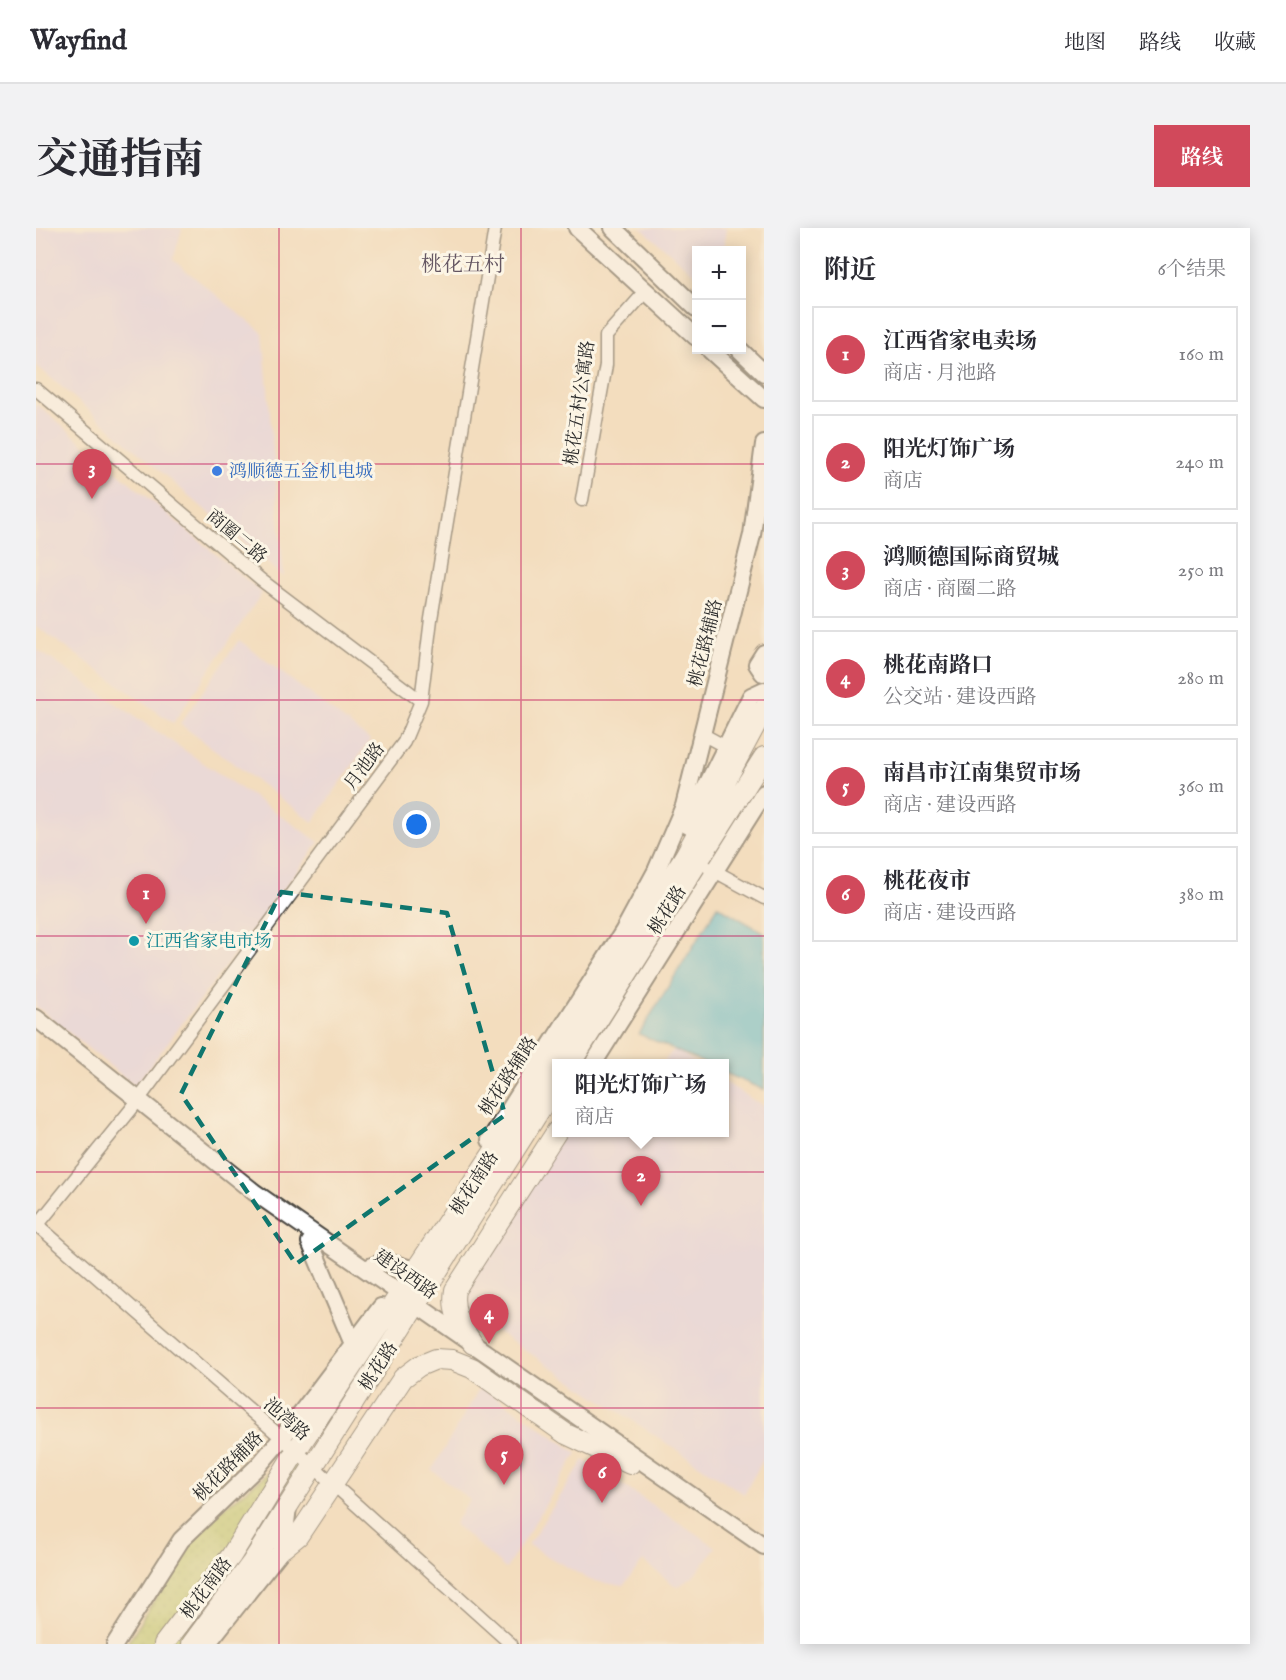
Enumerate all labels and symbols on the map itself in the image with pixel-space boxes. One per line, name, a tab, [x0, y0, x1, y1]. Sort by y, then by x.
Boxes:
district label: 桃花五村	[421, 252, 505, 279]
street label: 桃花五村公寓路	[560, 339, 601, 467]
pin: 3	[72, 450, 112, 499]
place label: 鸿顺德五金机电城	[229, 461, 373, 484]
marker: 鸿顺德五金机电城	[210, 464, 224, 478]
street label: 商圈二路	[201, 505, 271, 569]
street label: 桃花路辅路	[684, 597, 729, 690]
street label: 月池路	[340, 738, 391, 795]
your location	[402, 810, 431, 839]
pin: 1	[126, 874, 166, 924]
street label: 桃花路	[644, 882, 692, 940]
place label: 江西省家电市场	[146, 931, 272, 954]
marker: 江西省家电市场	[127, 934, 141, 948]
street label: 桃花路辅路	[475, 1033, 543, 1121]
street label: 桃花南路	[446, 1147, 505, 1220]
pin: 2	[622, 1156, 660, 1206]
street label: 建设西路	[369, 1245, 441, 1305]
pin: 4	[470, 1294, 508, 1344]
street label: 桃花路	[355, 1338, 404, 1396]
street label: 池湾路	[258, 1394, 314, 1447]
street label: 桃花路辅路	[189, 1427, 269, 1507]
pin: 5	[484, 1436, 524, 1485]
pin: 6	[582, 1454, 622, 1503]
street label: 桃花南路	[176, 1553, 238, 1625]

